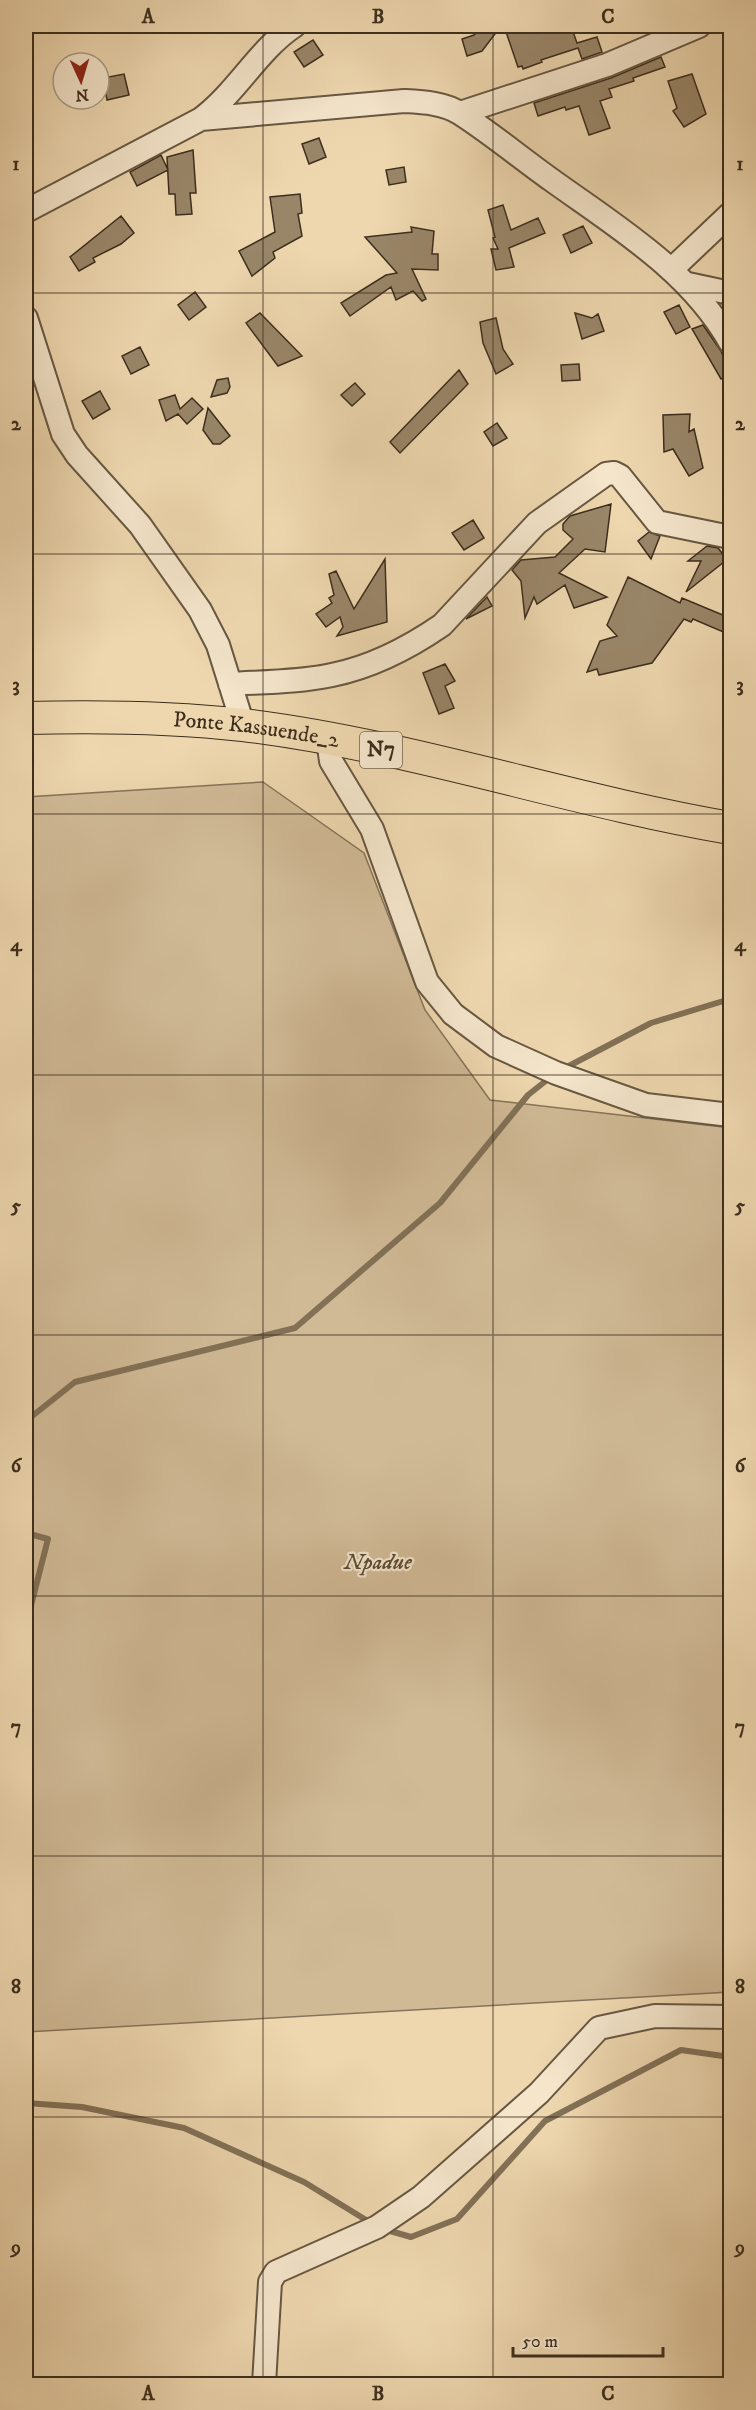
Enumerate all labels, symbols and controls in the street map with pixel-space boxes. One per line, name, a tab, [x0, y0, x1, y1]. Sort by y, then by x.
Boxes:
text: A	[141, 5, 156, 30]
text: B	[372, 5, 384, 30]
text: C	[601, 5, 615, 30]
north arrow	[51, 51, 111, 111]
text: N	[75, 85, 89, 105]
text: 1	[12, 152, 20, 177]
text: 1	[736, 152, 744, 177]
text: 2	[11, 412, 22, 437]
text: 2	[735, 412, 746, 437]
text: 3	[12, 673, 20, 698]
text: 3	[736, 673, 744, 698]
street label: Ponte Kassuende_2	[172, 706, 342, 754]
road number: N7	[360, 732, 402, 768]
text: 4	[10, 933, 23, 958]
text: 4	[734, 933, 747, 958]
text: 5	[10, 1194, 21, 1219]
text: 5	[734, 1194, 745, 1219]
text: 6	[11, 1454, 23, 1479]
text: 6	[735, 1454, 747, 1479]
park label: Npadue	[342, 1549, 412, 1576]
text: 7	[11, 1715, 21, 1740]
text: 7	[735, 1715, 745, 1740]
text: 8	[11, 1975, 21, 2000]
text: 8	[735, 1975, 745, 2000]
text: 9	[9, 2236, 21, 2261]
text: 9	[733, 2236, 745, 2261]
scale bar	[513, 2320, 663, 2358]
text: 50 m	[522, 2331, 558, 2353]
text: A	[141, 2382, 156, 2407]
text: B	[372, 2382, 384, 2407]
text: C	[601, 2382, 615, 2407]

